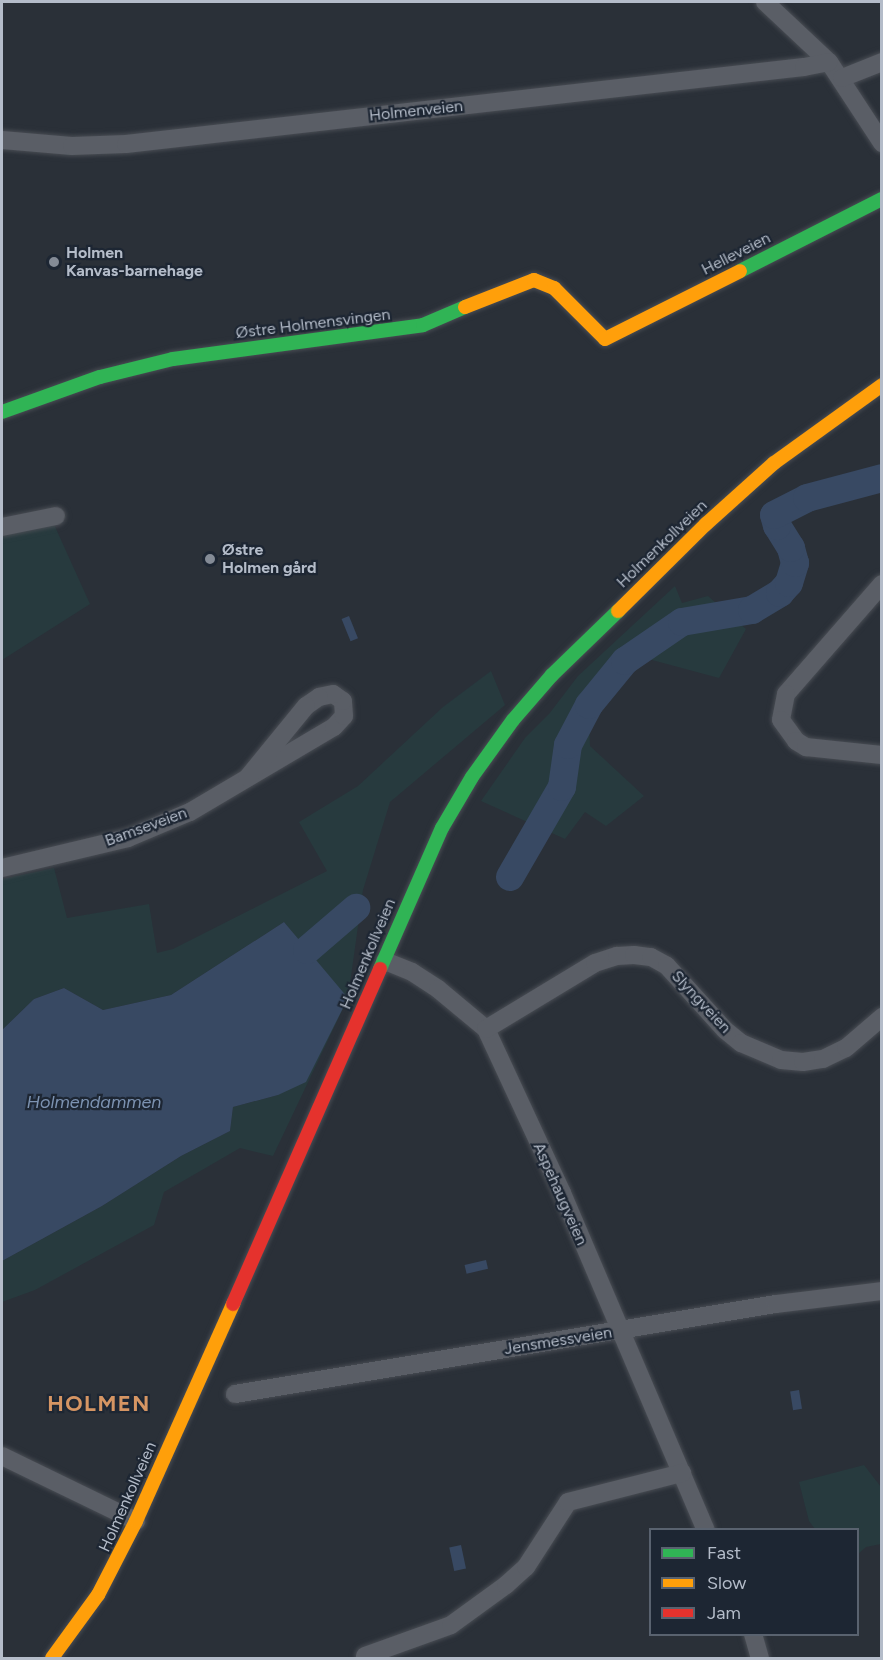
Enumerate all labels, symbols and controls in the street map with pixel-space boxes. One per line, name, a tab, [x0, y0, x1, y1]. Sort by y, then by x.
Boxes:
street label: Holmenveien	[368, 97, 464, 125]
street label: Helleveien	[698, 229, 774, 279]
place label: Holmen Kanvas-barnehage	[66, 243, 203, 281]
marker: Holmen Kanvas-barnehage	[47, 255, 61, 269]
street label: Østre Holmensvingen	[235, 305, 391, 343]
street label: Holmenkollveien	[613, 496, 711, 592]
place label: Østre Holmen gård	[222, 540, 317, 578]
marker: Østre Holmen gård	[203, 552, 217, 566]
street label: Bamseveien	[102, 803, 190, 851]
street label: Holmenkollveien	[336, 896, 400, 1012]
street label: Slyngveien	[667, 967, 735, 1037]
water label: Holmendammen	[27, 1091, 161, 1113]
street label: Aspehaugveien	[529, 1140, 591, 1248]
street label: Jensmessveien	[503, 1323, 613, 1359]
district label: HOLMEN	[47, 1391, 151, 1417]
street label: Holmenkollveien	[95, 1439, 161, 1555]
legend	[649, 1528, 859, 1636]
text: Fast	[707, 1542, 741, 1564]
text: Slow	[707, 1572, 746, 1594]
text: Jam	[707, 1602, 741, 1624]

